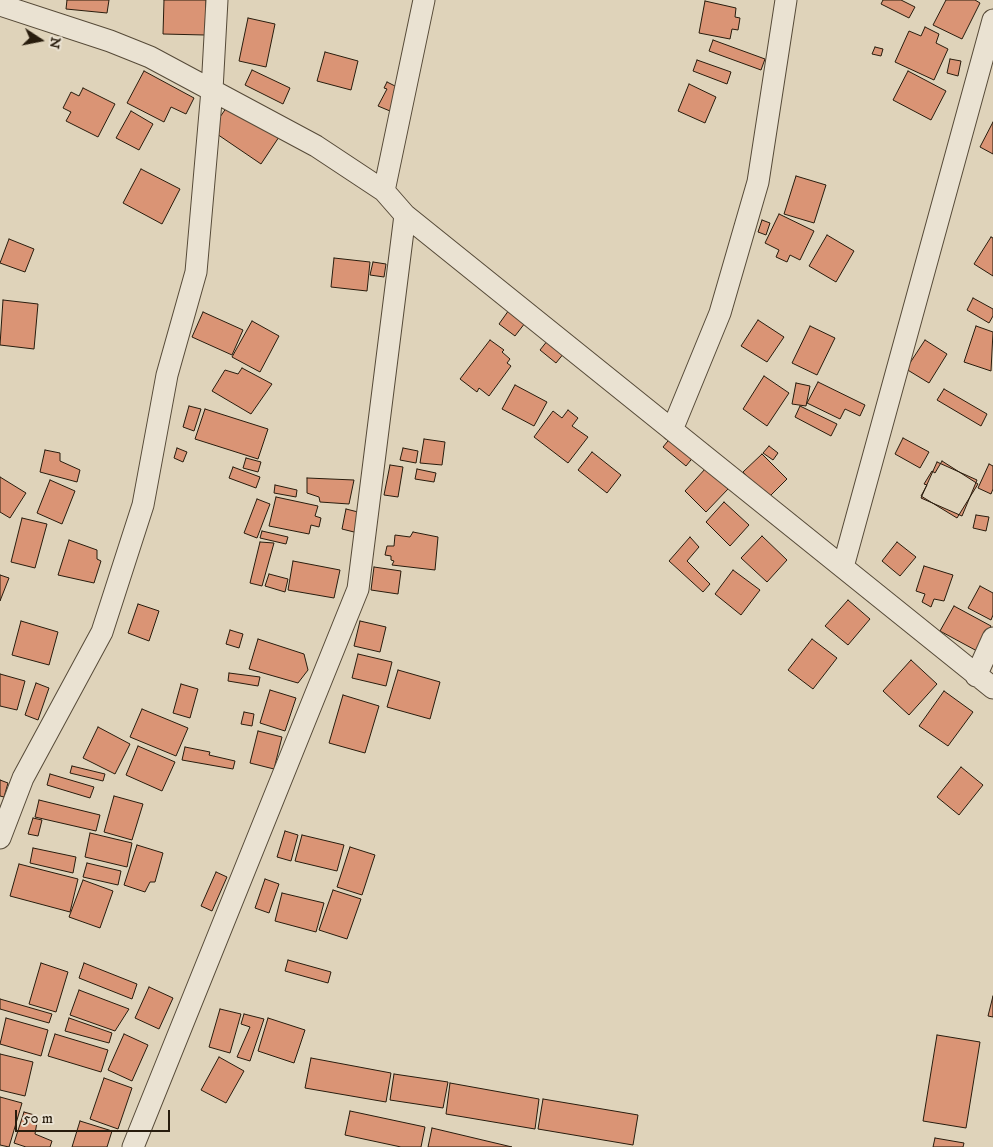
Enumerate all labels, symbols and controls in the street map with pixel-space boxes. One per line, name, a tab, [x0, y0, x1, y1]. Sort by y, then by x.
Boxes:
north arrow	[15, 15, 65, 65]
text: N	[45, 36, 65, 50]
scale bar	[18, 1100, 172, 1132]
text: 50 m	[23, 1109, 53, 1128]

